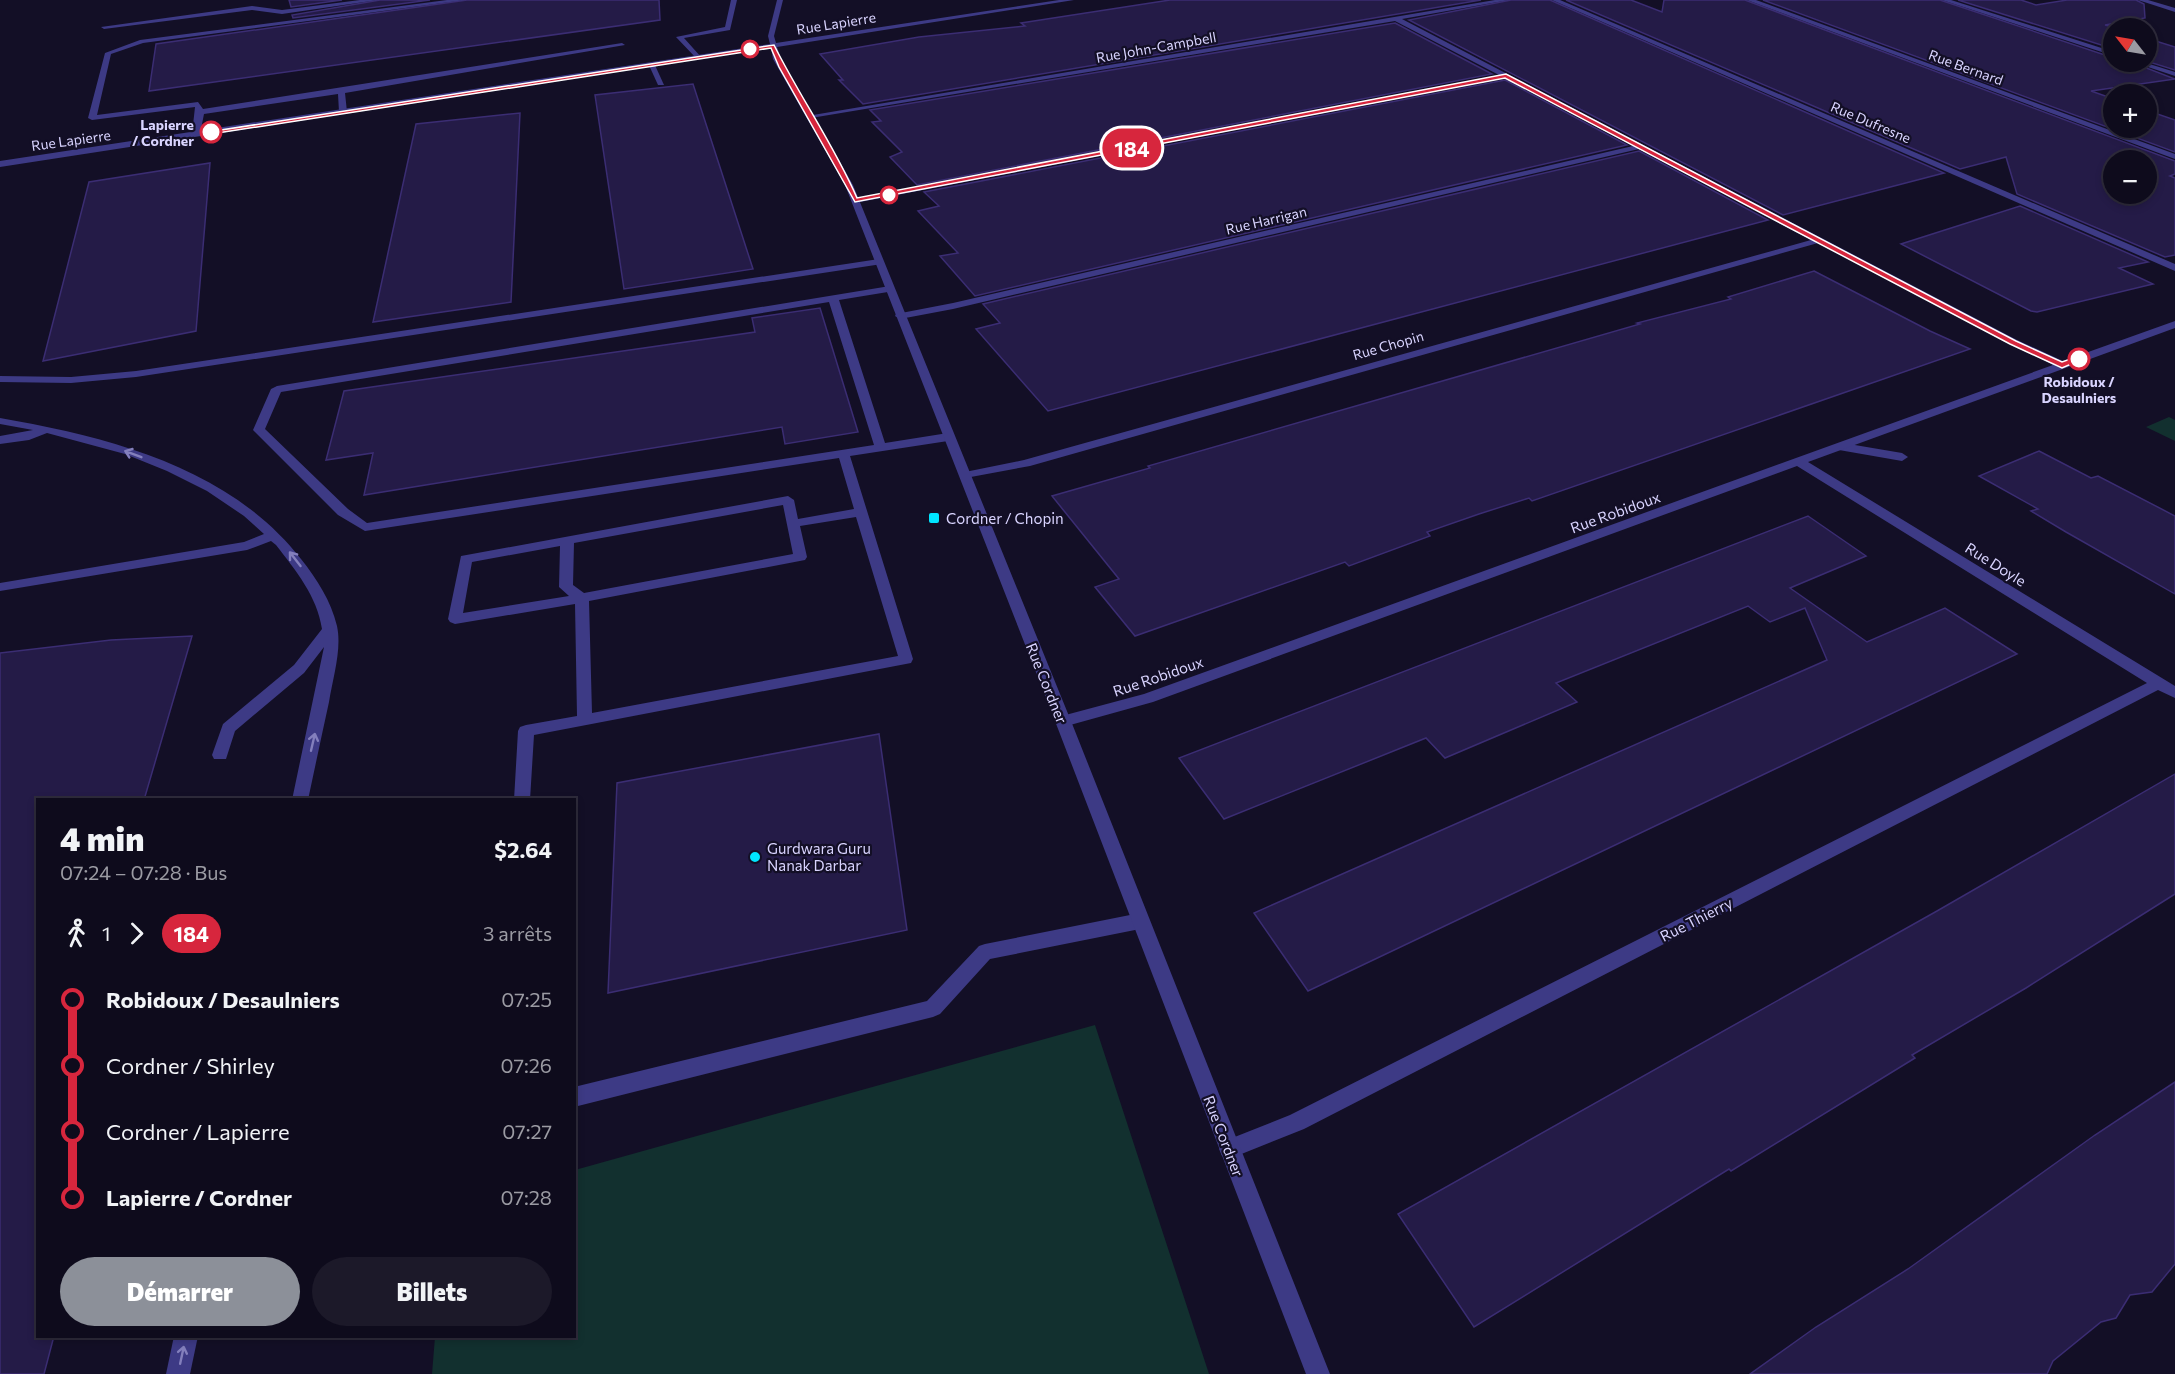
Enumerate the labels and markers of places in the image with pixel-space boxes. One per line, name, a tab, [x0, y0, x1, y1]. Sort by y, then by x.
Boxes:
unlabelled marker	[741, 40, 759, 58]
place label: Lapierre / Cordner	[132, 116, 194, 149]
marker: Lapierre / Cordner	[200, 121, 222, 143]
unlabelled marker	[880, 186, 898, 204]
marker: Robidoux / Desaulniers	[2068, 348, 2090, 370]
place label: Robidoux / Desaulniers	[2042, 373, 2117, 406]
place label: Cordner / Chopin	[946, 509, 1064, 527]
marker: Cordner / Chopin	[927, 511, 941, 525]
place label: Gurdwara Guru Nanak Darbar	[767, 839, 871, 874]
marker: Gurdwara Guru Nanak Darbar	[748, 850, 762, 864]

